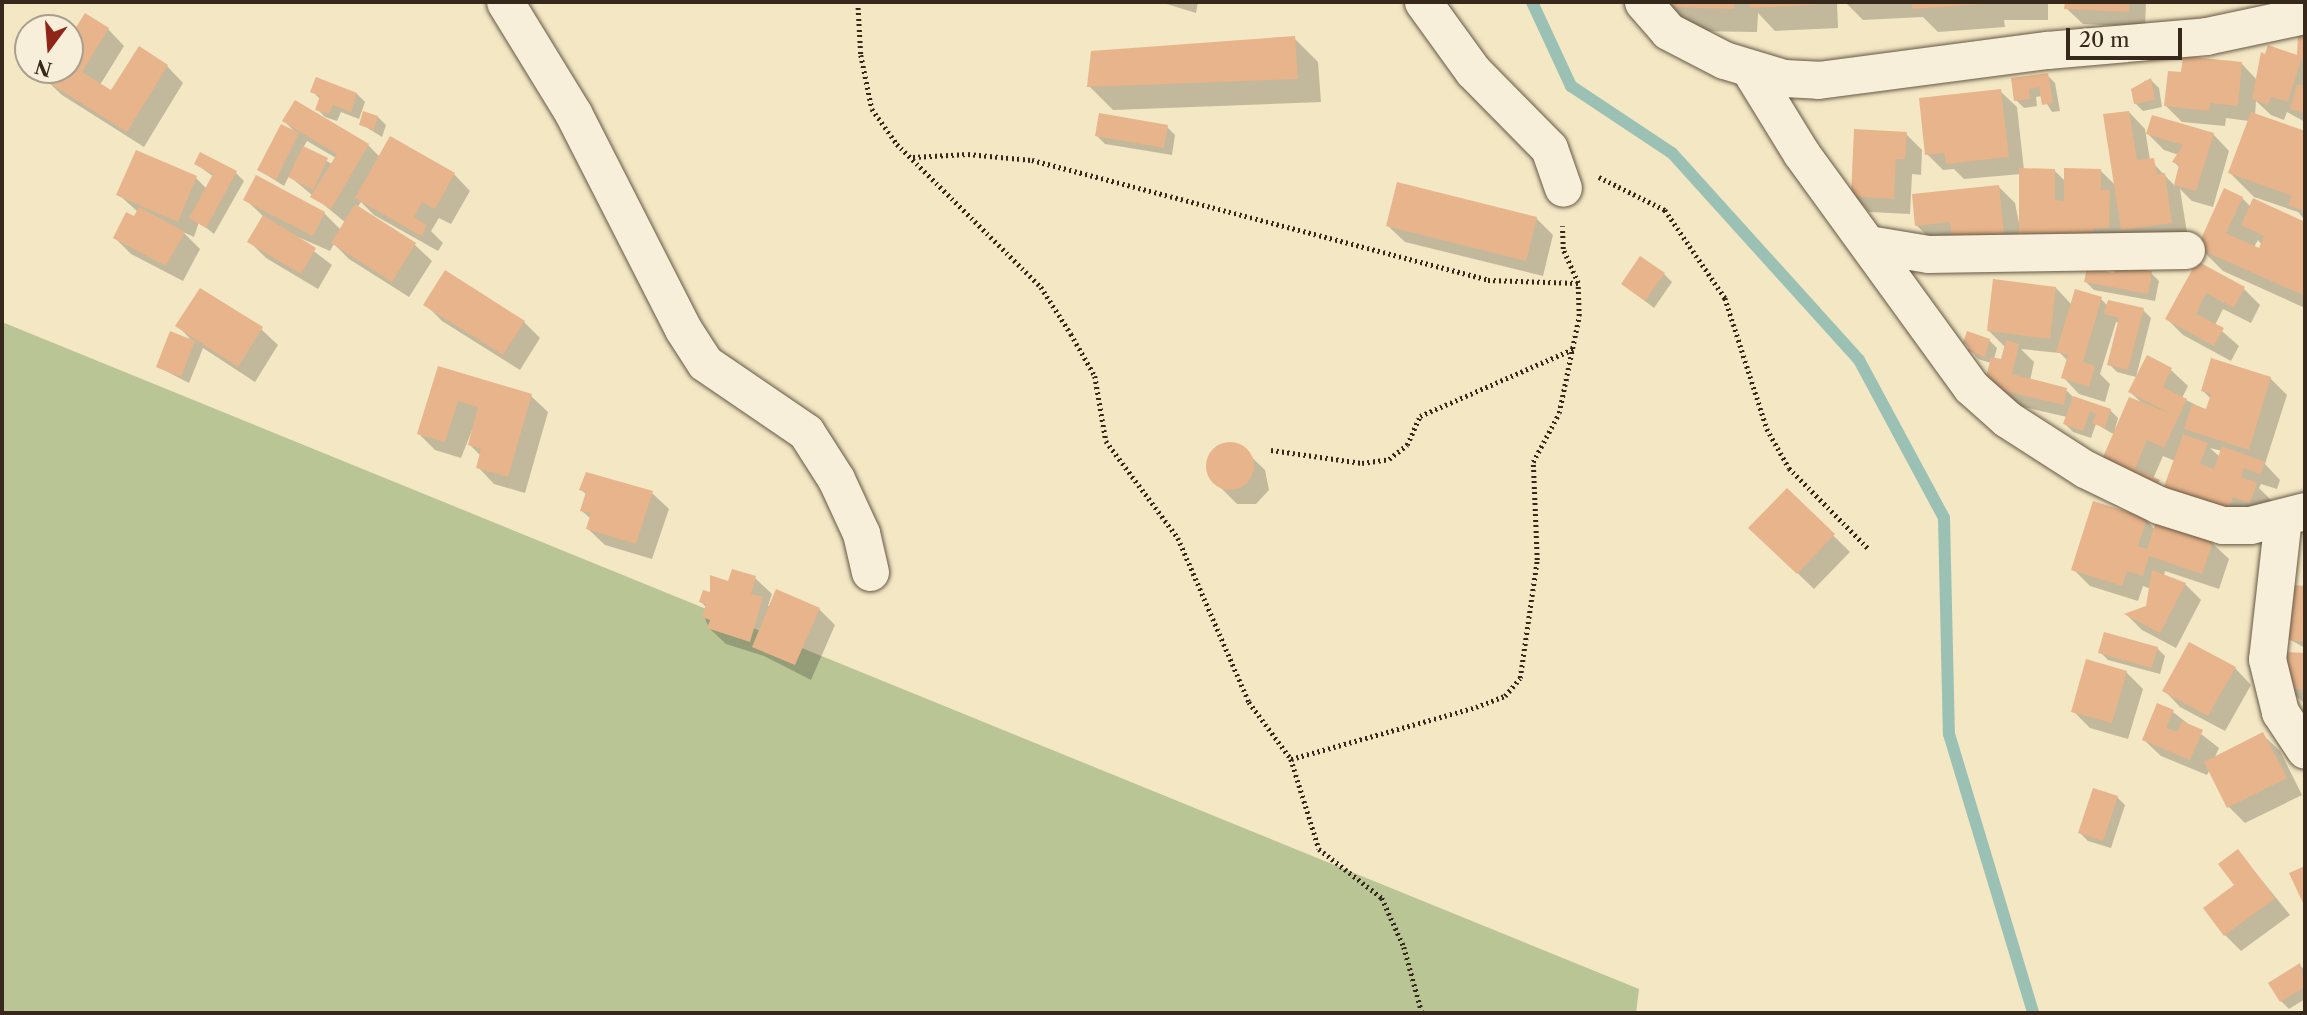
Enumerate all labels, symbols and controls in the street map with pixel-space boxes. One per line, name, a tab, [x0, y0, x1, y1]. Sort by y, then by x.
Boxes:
north arrow	[14, 14, 84, 84]
scale bar	[2069, 14, 2184, 58]
text: 20 m	[2079, 27, 2130, 52]
text: N	[33, 54, 55, 81]

